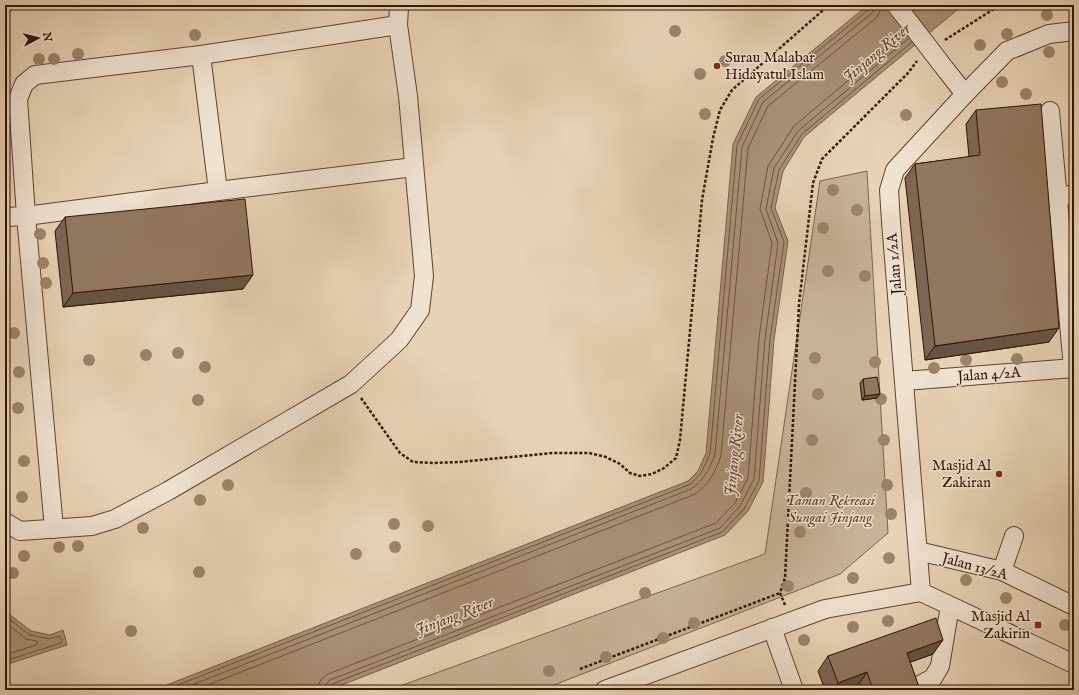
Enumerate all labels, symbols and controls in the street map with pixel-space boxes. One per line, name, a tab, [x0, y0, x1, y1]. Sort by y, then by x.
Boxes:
north arrow	[18, 18, 58, 58]
water label: Jinjang River	[839, 18, 916, 88]
text: N	[39, 30, 55, 43]
place label: Surau Malabar Hidayatul Islam	[725, 48, 825, 84]
marker: Surau Malabar Hidayatul Islam	[712, 61, 722, 71]
street label: Jalan 1/2A	[882, 231, 907, 298]
street label: Jalan 4/2A	[955, 363, 1022, 386]
water label: Jinjang River	[721, 412, 749, 497]
place label: Masjid Al Zakiran	[932, 456, 992, 492]
marker: Masjid Al Zakiran	[994, 469, 1004, 479]
park label: Taman Rekreasi Sungai Jinjang	[785, 491, 877, 528]
street label: Jalan 13/2A	[938, 548, 1011, 585]
water label: Jinjang River	[413, 592, 498, 641]
place label: Masjid Al Zakirin	[971, 607, 1031, 643]
marker: Masjid Al Zakirin	[1033, 620, 1043, 630]

